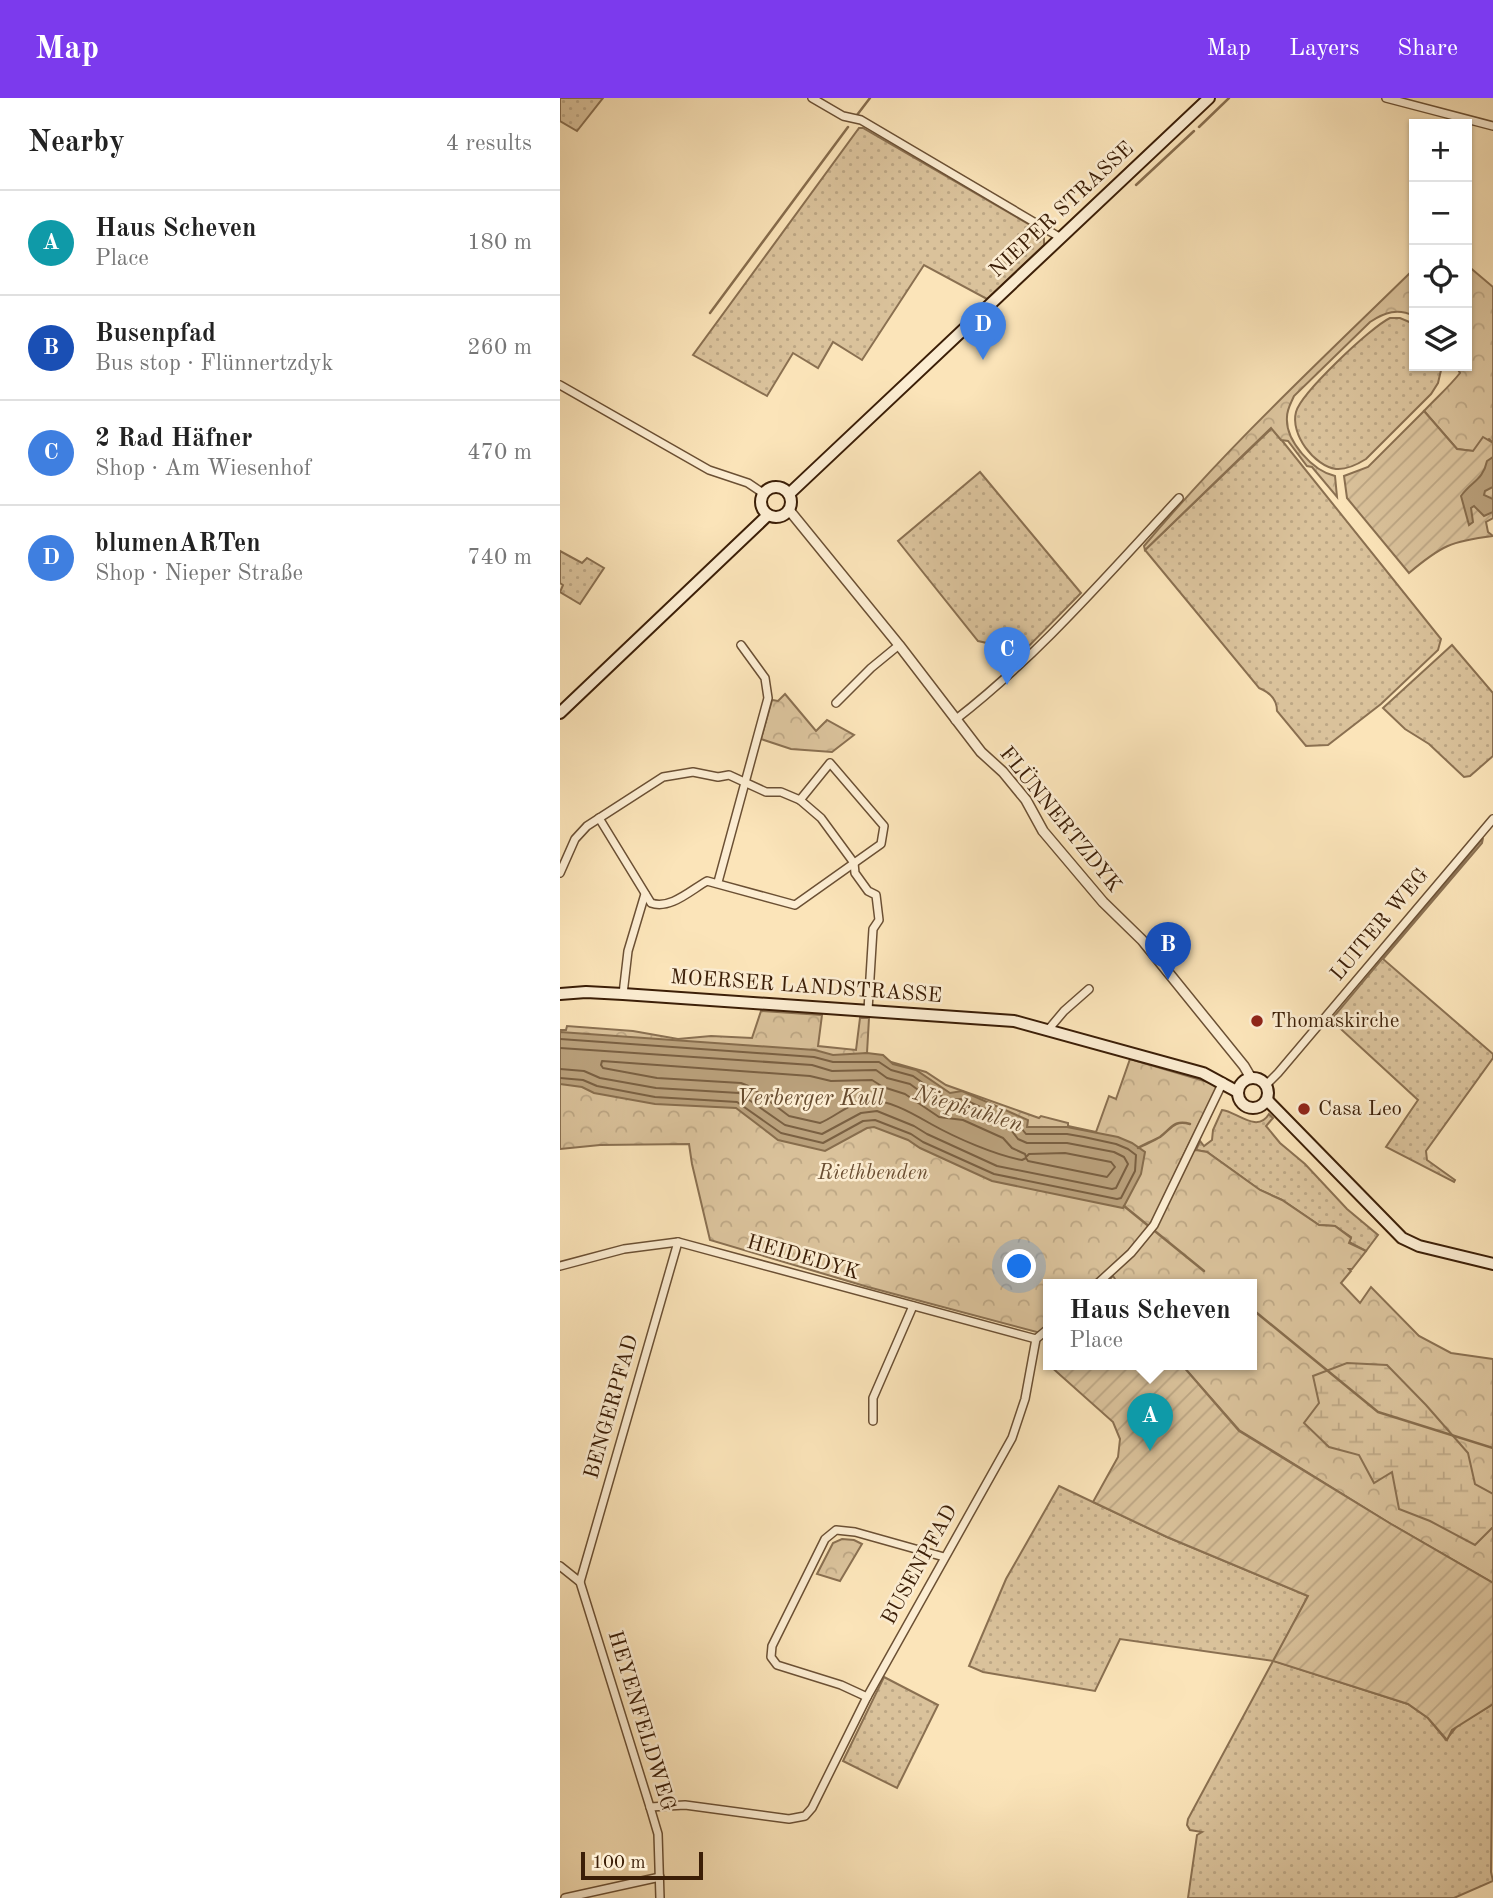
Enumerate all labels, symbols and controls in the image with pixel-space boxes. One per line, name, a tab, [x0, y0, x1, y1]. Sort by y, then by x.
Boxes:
text: Map	[35, 33, 99, 66]
text: Map	[1207, 37, 1251, 61]
text: Layers	[1289, 37, 1359, 61]
text: Share	[1397, 37, 1458, 61]
map controls	[1409, 119, 1472, 371]
button: +	[1409, 119, 1472, 182]
text: Nearby	[28, 128, 125, 158]
text: 4 results	[446, 132, 532, 155]
street label: NIEPER STRASSE	[986, 138, 1138, 282]
button: −	[1409, 182, 1472, 245]
text: Haus Scheven	[95, 216, 257, 242]
text: A	[42, 231, 60, 254]
text: 180 m	[467, 231, 532, 254]
button: locate	[1409, 245, 1472, 308]
text: Place	[95, 247, 149, 270]
pin: D	[960, 302, 1006, 360]
button: layers	[1409, 308, 1472, 371]
text: Busenpfad	[95, 321, 216, 347]
text: B	[43, 336, 59, 359]
text: 260 m	[467, 336, 532, 359]
text: Bus stop · Flünnertzdyk	[95, 352, 333, 375]
text: 2 Rad Häfner	[95, 426, 253, 452]
text: C	[43, 441, 59, 464]
text: 470 m	[467, 441, 532, 464]
text: Shop · Am Wiesenhof	[95, 457, 312, 480]
text: blumenARTen	[95, 531, 261, 557]
text: D	[42, 546, 60, 569]
text: 740 m	[467, 546, 532, 569]
text: Shop · Nieper Straße	[95, 562, 303, 585]
pin: C	[984, 627, 1030, 685]
street label: FLÜNNERTZDYK	[995, 741, 1128, 897]
street label: LUITER WEG	[1327, 865, 1433, 985]
pin: B	[1145, 922, 1191, 980]
street label: MOERSER LANDSTRASSE	[669, 967, 943, 1007]
place label: Thomaskirche	[1271, 1011, 1399, 1032]
marker: Thomaskirche	[1249, 1013, 1265, 1029]
water label: Niepkuhlen	[909, 1081, 1025, 1137]
water label: Verberger Kull	[736, 1087, 884, 1111]
place label: Casa Leo	[1318, 1099, 1402, 1120]
marker: Casa Leo	[1296, 1101, 1312, 1117]
park label: Riethbenden	[817, 1163, 928, 1184]
street label: HEIDEDYK	[744, 1232, 862, 1284]
your location	[1002, 1249, 1036, 1283]
popup	[1043, 1279, 1257, 1370]
text: Haus Scheven	[1069, 1298, 1231, 1324]
text: Place	[1069, 1329, 1123, 1352]
street label: BENGERPFAD	[581, 1333, 643, 1481]
pin: A	[1127, 1393, 1173, 1451]
street label: BUSENPFAD	[879, 1502, 961, 1628]
street label: HEYENFELDWEG	[604, 1628, 678, 1814]
scale bar	[581, 1849, 704, 1881]
text: 100 m	[592, 1854, 645, 1873]

